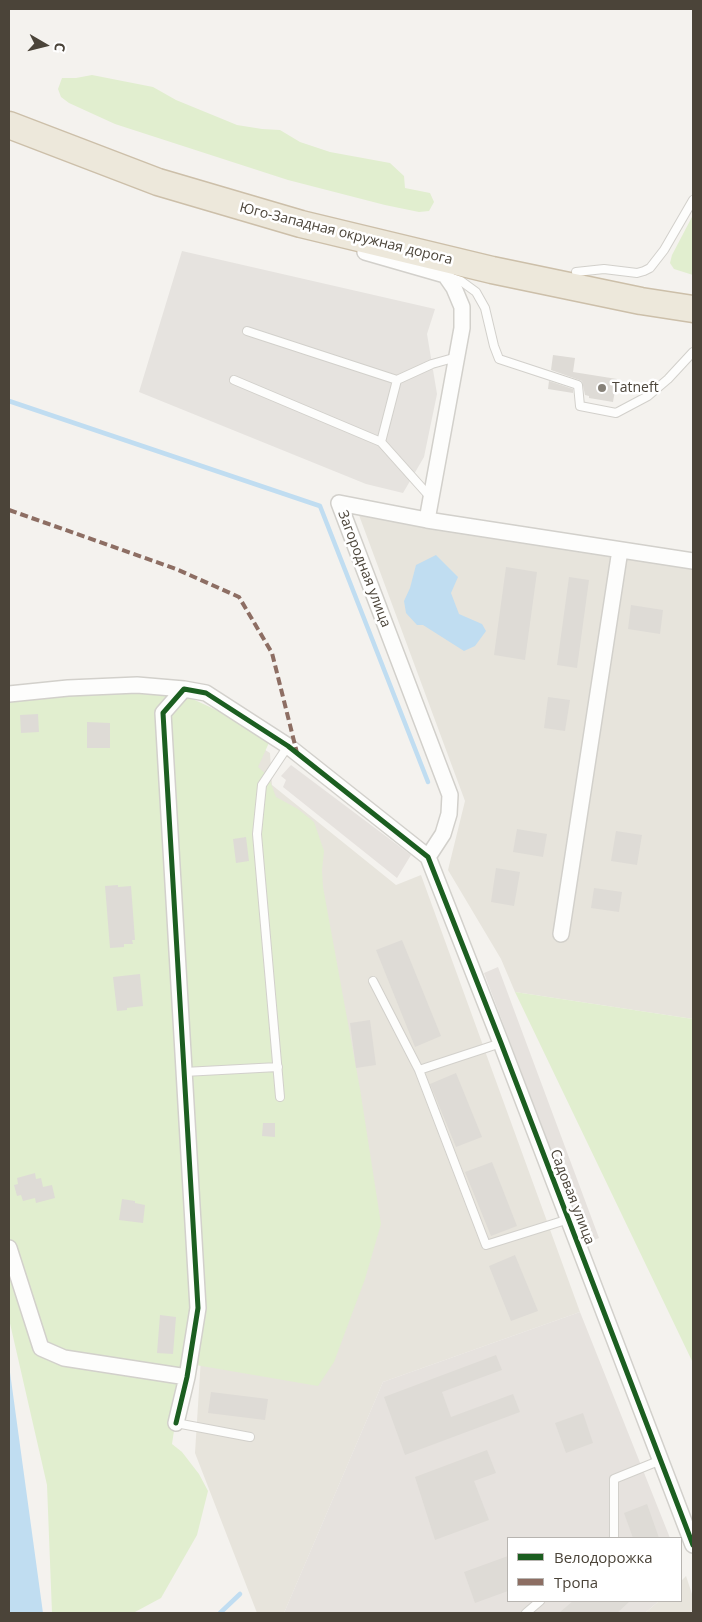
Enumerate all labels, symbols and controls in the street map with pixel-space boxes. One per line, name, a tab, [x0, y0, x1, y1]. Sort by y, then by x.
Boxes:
north arrow	[20, 20, 70, 70]
text: С	[50, 41, 70, 53]
street label: Юго-Западная окружная дорога	[238, 199, 454, 269]
place label: Tatneft	[612, 380, 659, 396]
marker: Tatneft	[596, 382, 608, 394]
street label: Загородная улица	[334, 508, 394, 630]
street label: Садовая улица	[546, 1147, 598, 1247]
legend	[507, 1537, 682, 1602]
text: Велодорожка	[554, 1547, 653, 1567]
text: Тропа	[554, 1572, 598, 1592]

